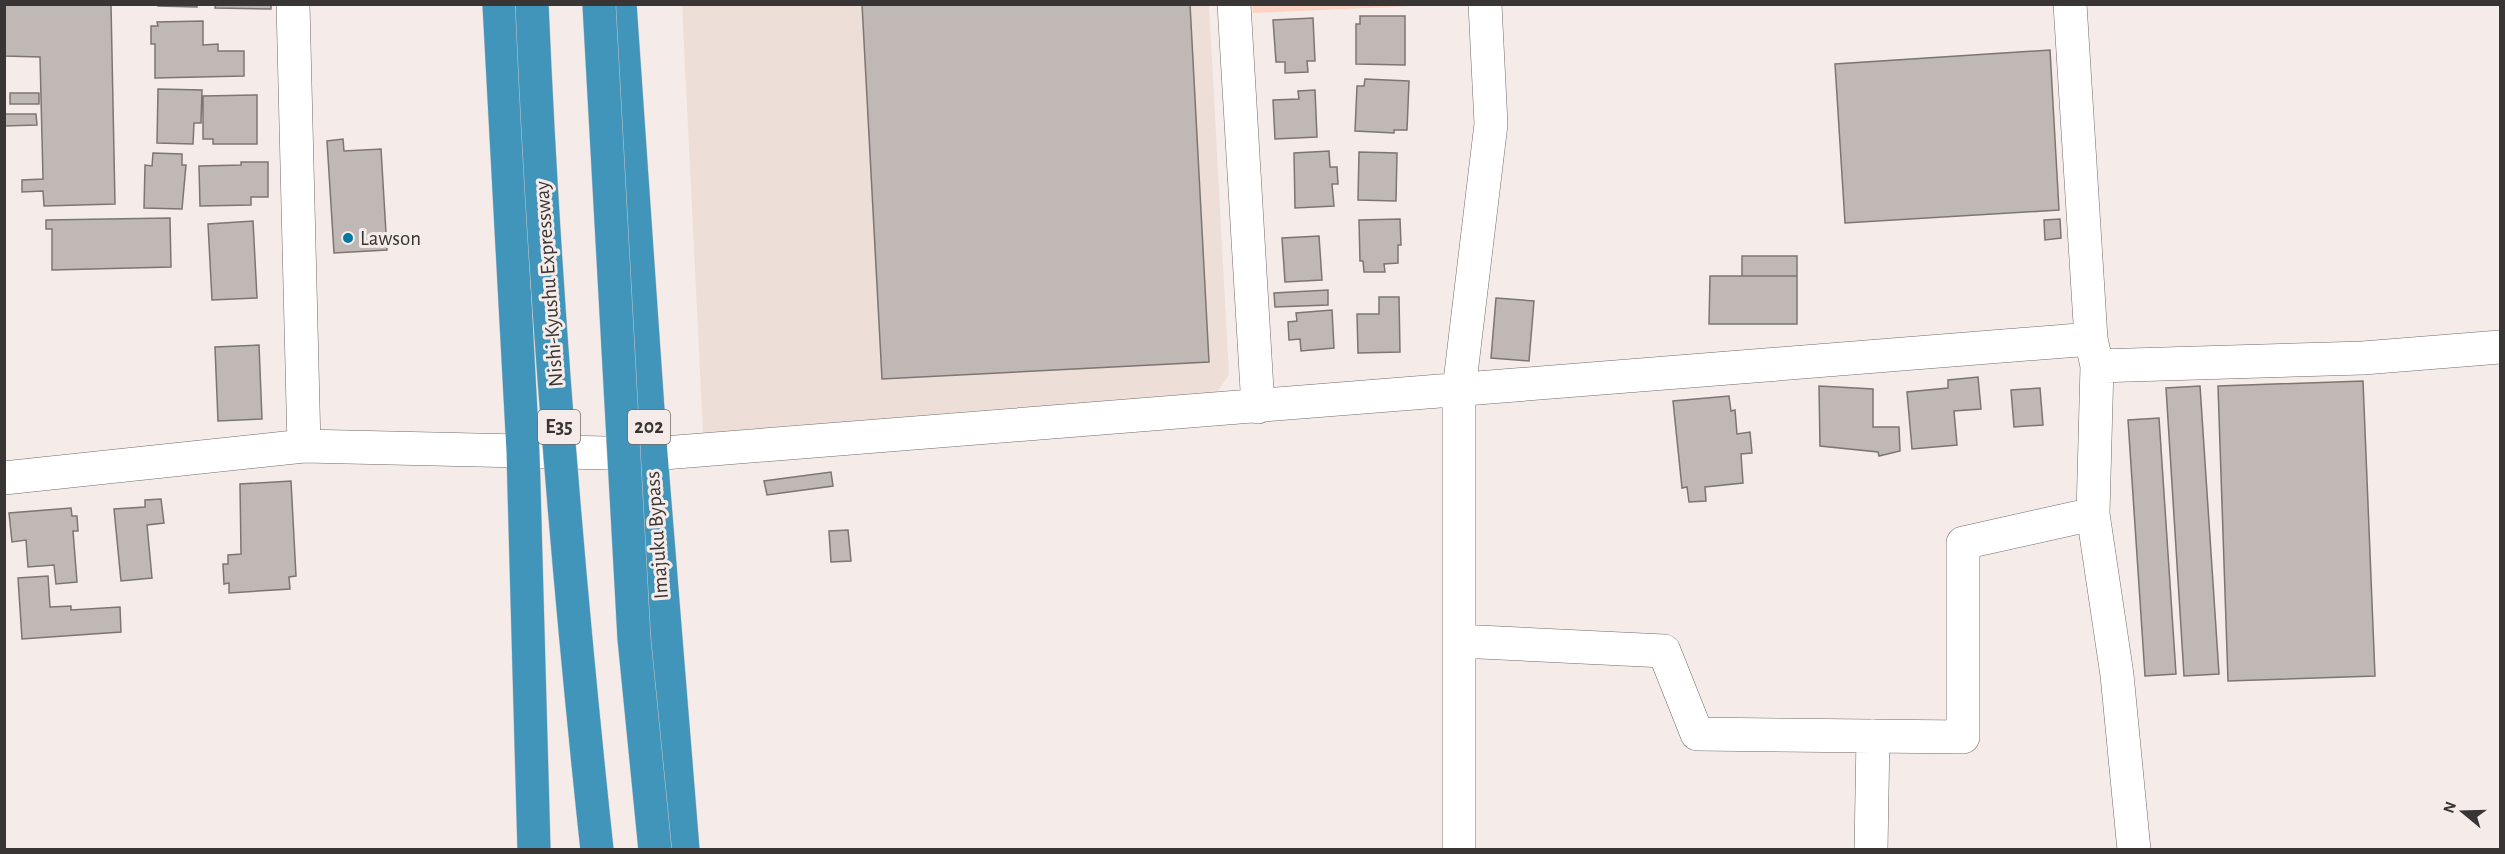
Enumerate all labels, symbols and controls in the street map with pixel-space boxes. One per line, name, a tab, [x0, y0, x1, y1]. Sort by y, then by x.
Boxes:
street label: Nishi-Kyushu Expressway	[531, 180, 567, 388]
place label: Lawson	[360, 228, 421, 249]
marker: Lawson	[341, 231, 355, 245]
road number: E35	[538, 410, 580, 444]
road number: 202	[628, 410, 670, 444]
street label: Imajuku Bypass	[642, 470, 672, 600]
north arrow	[2433, 782, 2493, 842]
text: N	[2440, 800, 2459, 815]

